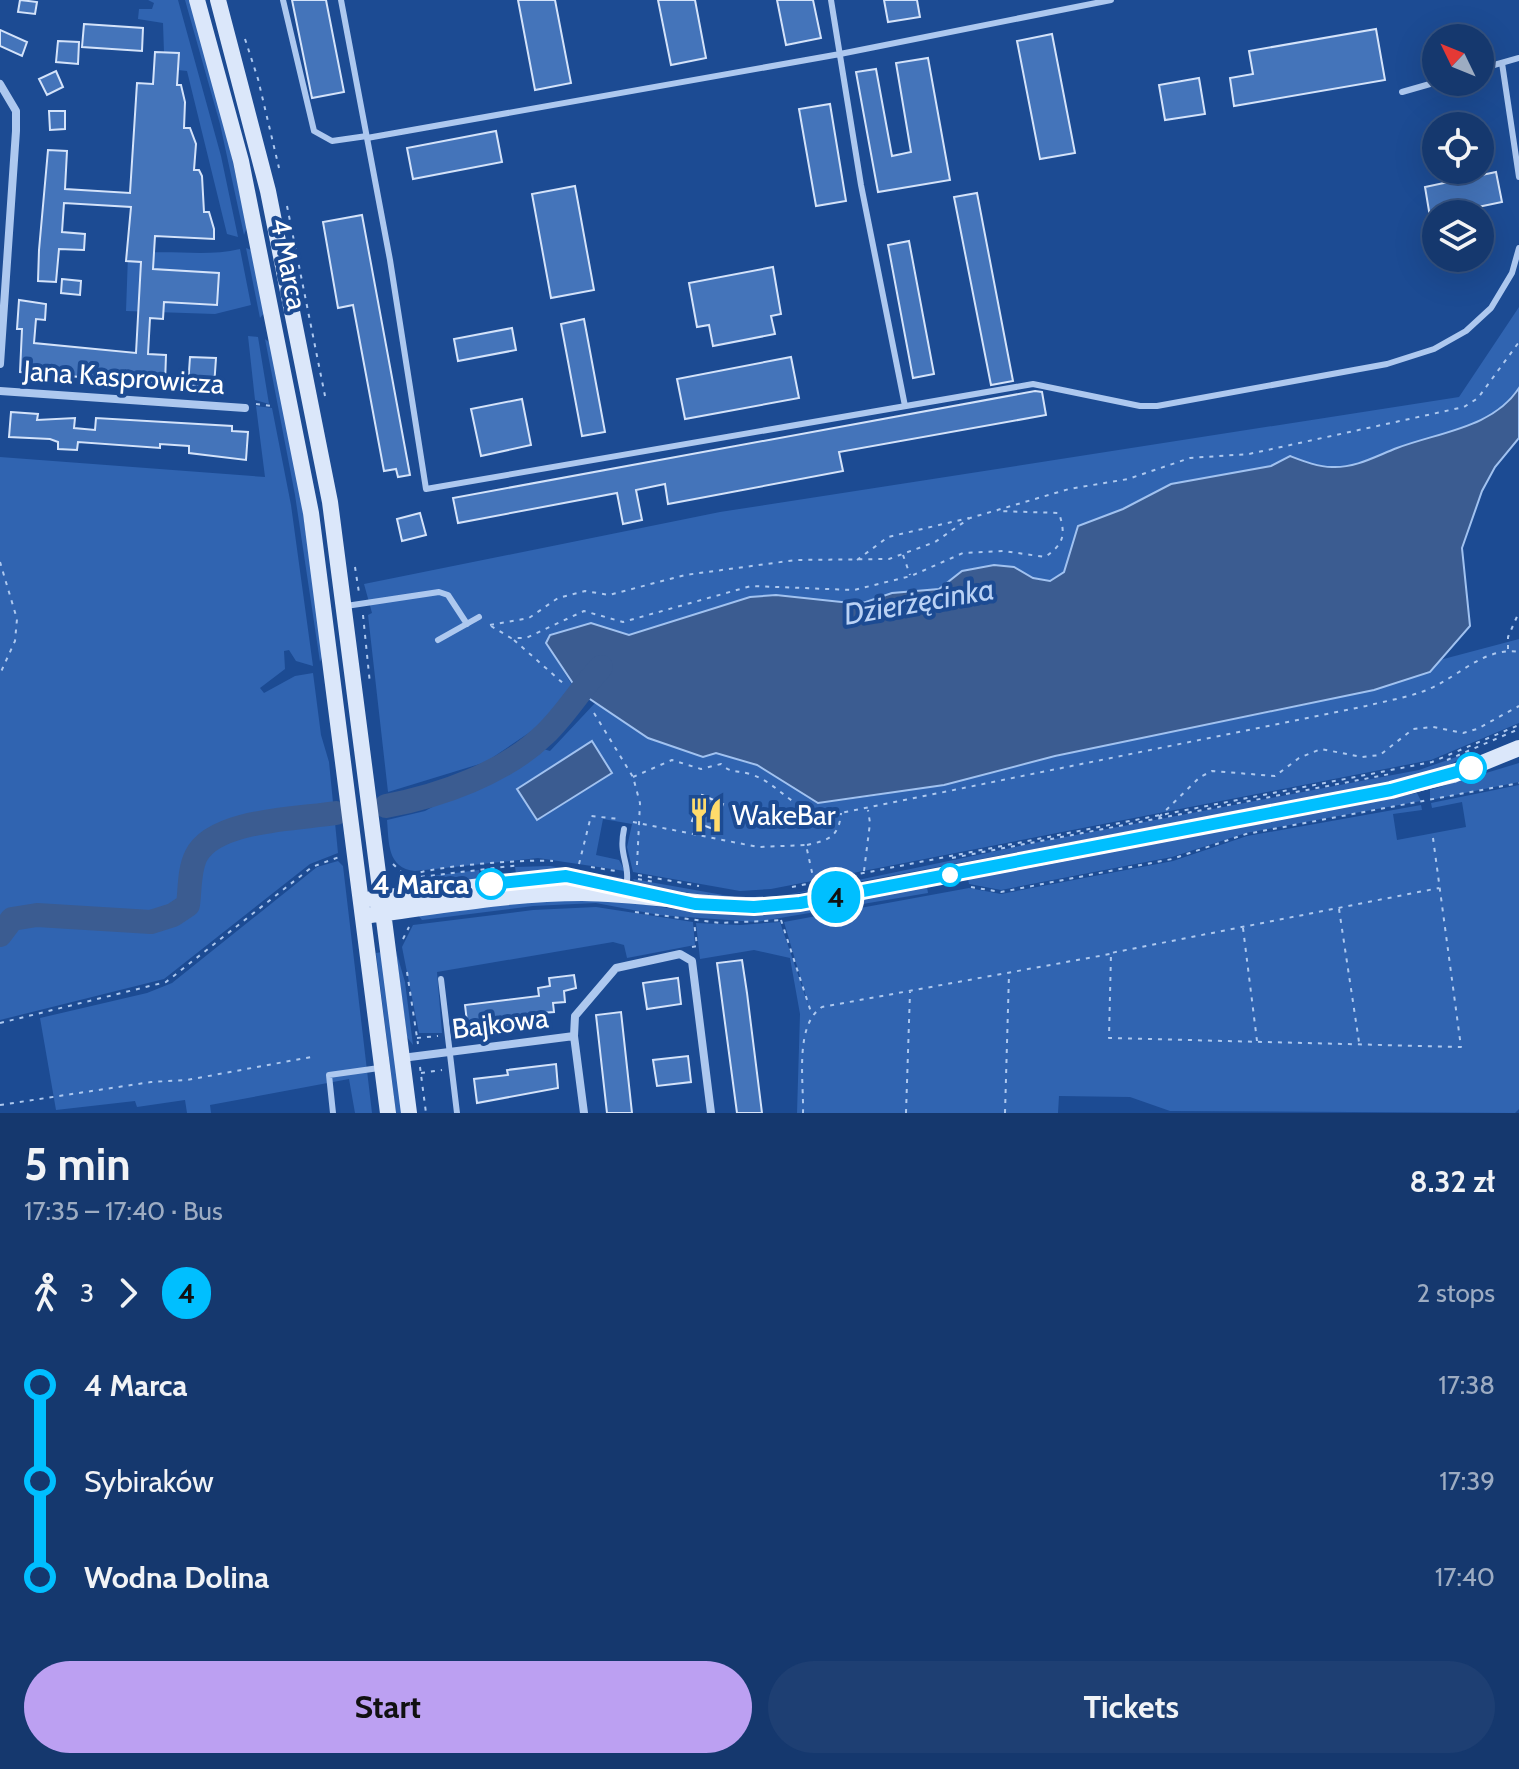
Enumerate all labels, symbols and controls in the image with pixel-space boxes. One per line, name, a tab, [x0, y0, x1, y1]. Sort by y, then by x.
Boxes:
north arrow	[1422, 24, 1494, 96]
map controls	[1422, 24, 1494, 272]
button: locate	[1422, 112, 1494, 184]
button: layers	[1422, 200, 1494, 272]
street label: 4 Marca	[263, 215, 315, 313]
street label: Jana Kasprowicza	[21, 353, 226, 401]
water label: Dzierżęcinka	[841, 570, 997, 633]
unlabelled marker	[1456, 753, 1486, 783]
restaurant icon: WakeBar	[687, 796, 725, 834]
place label: WakeBar	[732, 798, 836, 832]
unlabelled marker	[939, 864, 961, 886]
place label: 4 Marca	[373, 867, 469, 901]
marker: 4 Marca	[476, 869, 506, 899]
line badge: 4	[810, 871, 862, 923]
text: 4	[827, 880, 845, 914]
street label: Bajkowa	[450, 1000, 551, 1046]
text: 5 min	[24, 1138, 131, 1191]
text: 8.32 zł	[1410, 1163, 1495, 1200]
text: 17:35 – 17:40 · Bus	[24, 1195, 223, 1227]
icon: walk	[24, 1271, 68, 1315]
icon: forward	[106, 1271, 150, 1315]
text: 4	[178, 1276, 195, 1310]
text: 3	[80, 1277, 94, 1309]
text: 2 stops	[1417, 1277, 1495, 1309]
text: 4 Marca	[84, 1367, 187, 1404]
text: 17:38	[1438, 1369, 1495, 1401]
text: Sybiraków	[84, 1463, 214, 1500]
text: 17:39	[1439, 1465, 1495, 1497]
text: Wodna Dolina	[84, 1559, 269, 1596]
text: 17:40	[1435, 1561, 1495, 1593]
button: Start	[24, 1661, 752, 1753]
button: Tickets	[768, 1661, 1495, 1753]

